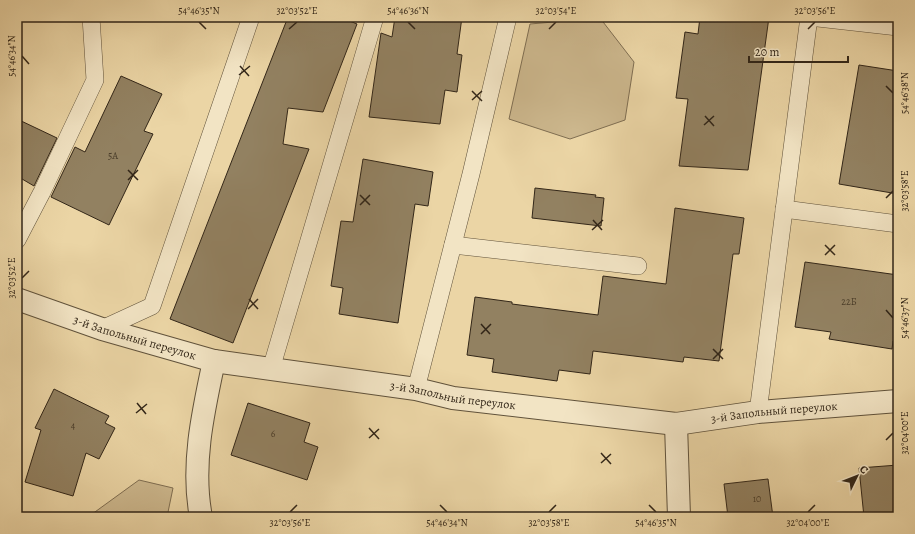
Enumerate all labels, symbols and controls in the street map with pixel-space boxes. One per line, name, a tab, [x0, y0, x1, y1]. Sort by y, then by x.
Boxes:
text: 54°46'35"N	[178, 4, 220, 17]
text: 32°03'52"E	[276, 4, 318, 17]
text: 54°46'36"N	[387, 4, 429, 17]
text: 32°03'54"E	[536, 4, 577, 17]
text: 32°03'56"E	[795, 4, 836, 17]
text: 54°46'34"N	[5, 35, 18, 77]
scale bar	[749, 38, 848, 64]
text: 20 m	[755, 44, 779, 60]
text: 54°46'38"N	[898, 72, 911, 114]
house number: 5А	[108, 149, 118, 162]
text: 32°03'58"E	[898, 170, 911, 212]
text: 32°03'52"E	[5, 257, 18, 299]
house number: 22Б	[841, 295, 857, 308]
text: 54°46'37"N	[898, 297, 911, 339]
street label: 3-й Запольный переулок	[71, 312, 198, 363]
street label: 3-й Запольный переулок	[389, 377, 517, 413]
street label: 3-й Запольный переулок	[710, 398, 838, 427]
text: 32°04'00"E	[898, 411, 911, 455]
house number: 4	[71, 419, 76, 432]
house number: 6	[271, 427, 276, 440]
north arrow	[837, 456, 877, 496]
text: С	[856, 462, 872, 477]
house number: 10	[753, 492, 761, 505]
text: 32°03'56"E	[270, 516, 311, 529]
text: 54°46'34"N	[426, 516, 468, 529]
text: 32°03'58"E	[528, 516, 570, 529]
text: 54°46'35"N	[635, 516, 677, 529]
text: 32°04'00"E	[786, 516, 830, 529]

